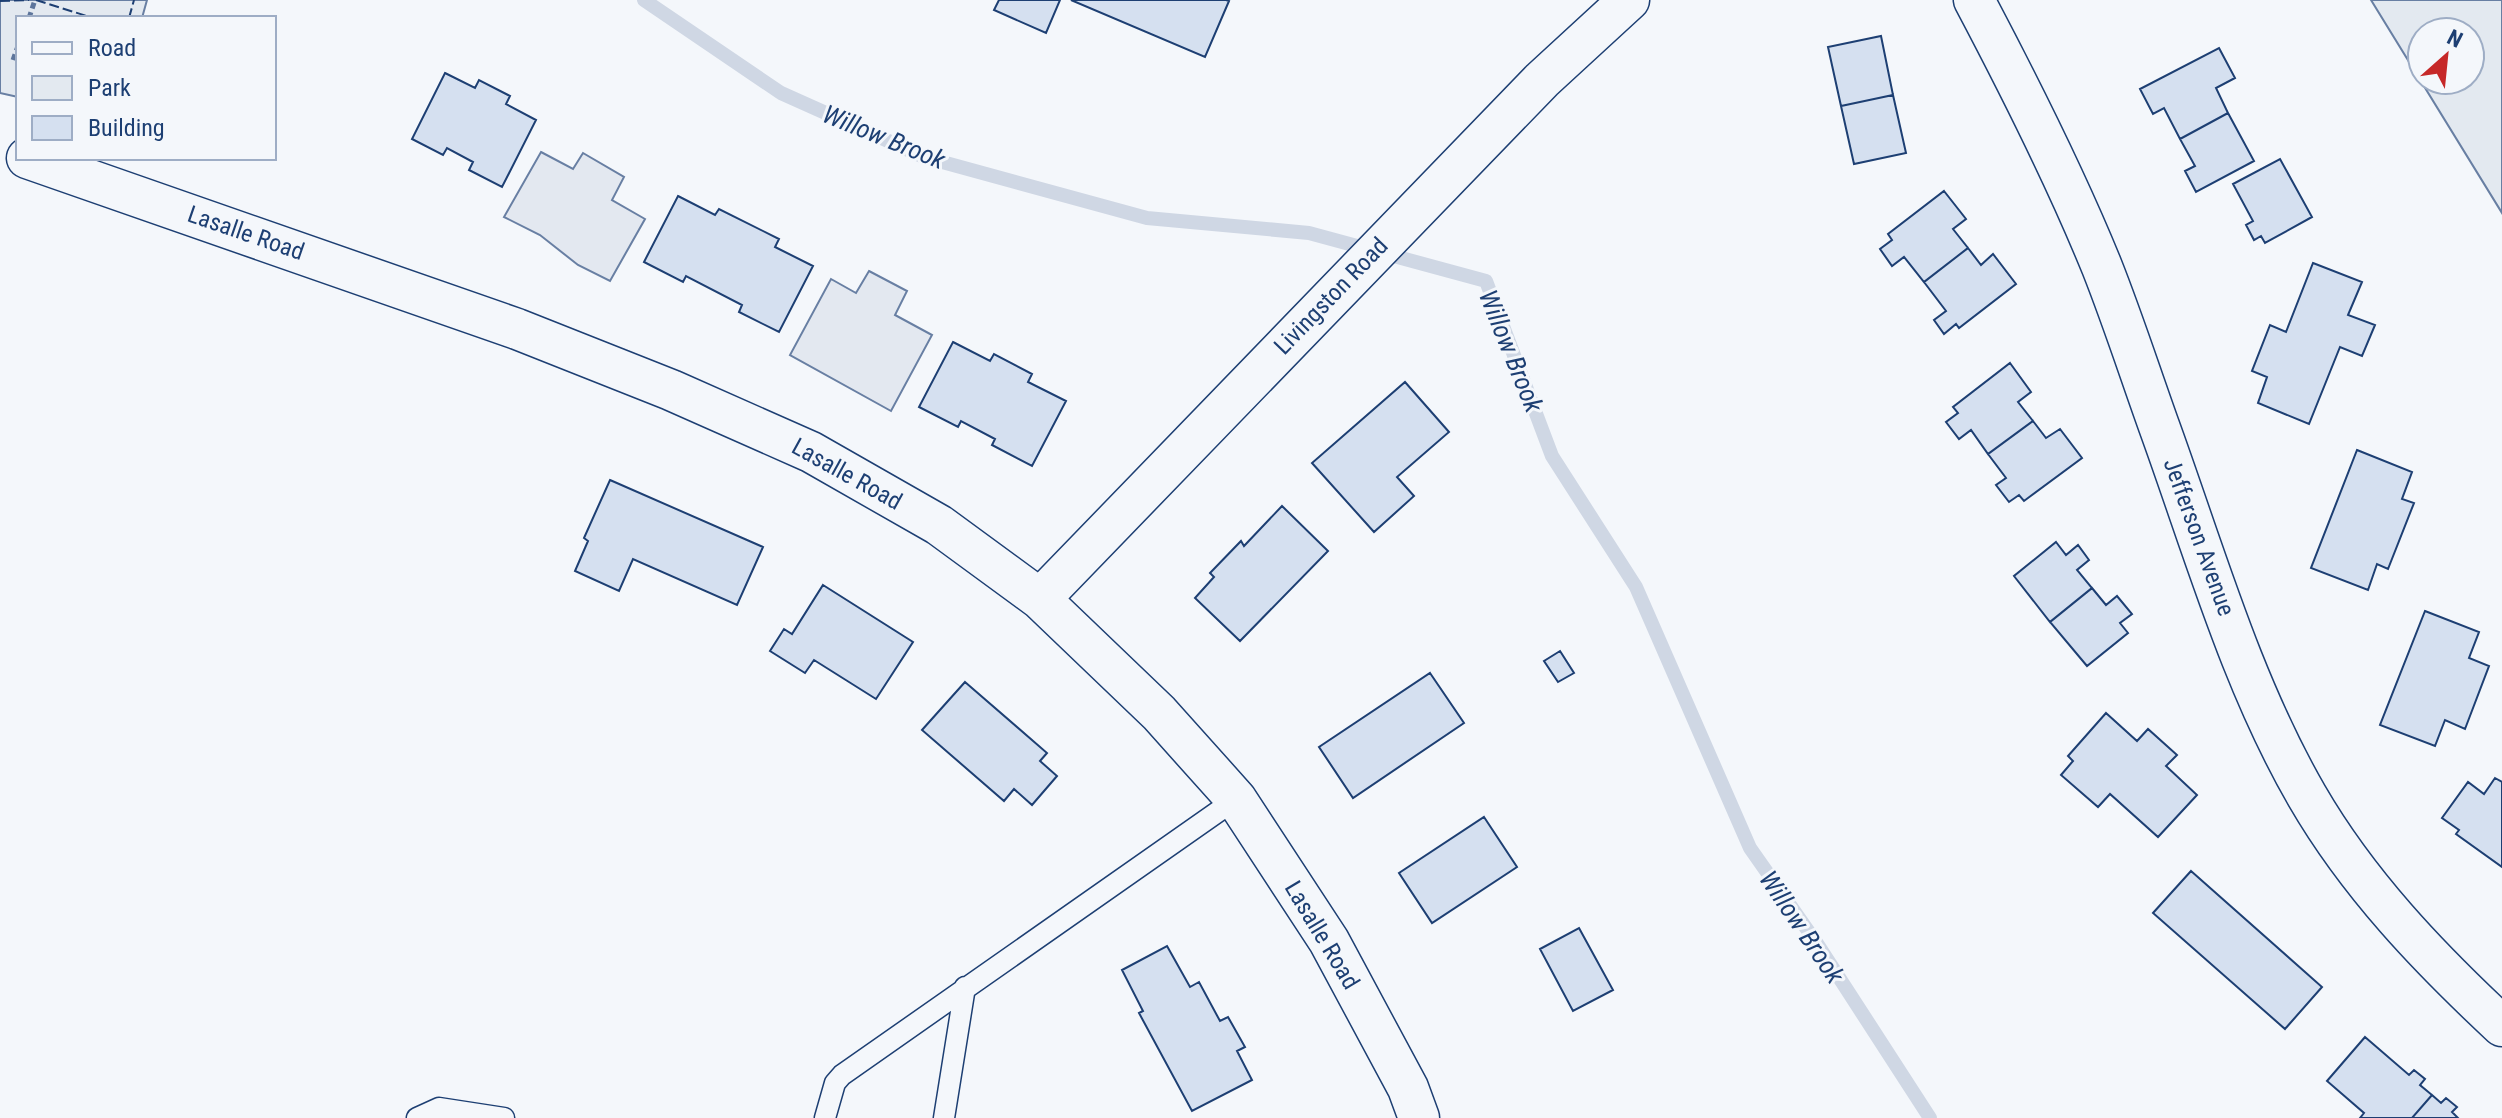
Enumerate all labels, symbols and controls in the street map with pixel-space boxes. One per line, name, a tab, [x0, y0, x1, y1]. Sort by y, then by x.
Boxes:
legend	[16, 16, 276, 160]
north arrow	[2406, 16, 2486, 96]
text: N	[2443, 24, 2467, 53]
text: Road	[88, 34, 136, 62]
text: Park	[88, 74, 131, 102]
water label: Willow Brook	[818, 99, 950, 175]
text: Building	[88, 114, 165, 142]
street label: Lasalle Road	[184, 200, 308, 266]
street label: Livingston Road	[1268, 232, 1394, 360]
water label: Willow Brook	[1473, 285, 1549, 417]
street label: Lasalle Road	[787, 432, 907, 516]
street label: Jefferson Avenue	[2158, 454, 2240, 620]
water label: Willow Brook	[1753, 865, 1851, 990]
street label: Lasalle Road	[1279, 876, 1365, 994]

